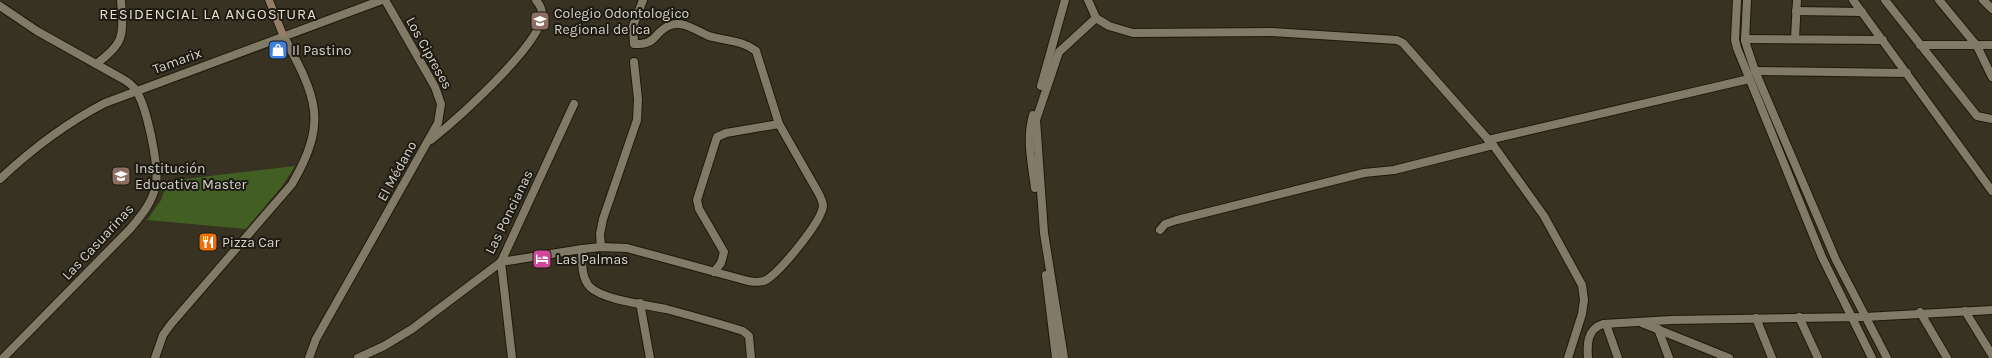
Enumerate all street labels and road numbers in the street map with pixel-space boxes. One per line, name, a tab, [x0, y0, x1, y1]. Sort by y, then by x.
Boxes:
street label: Los Cipreses	[402, 14, 456, 92]
street label: Tamarix	[150, 44, 204, 78]
street label: El Médano	[374, 138, 420, 204]
street label: Las Poncianas	[481, 167, 537, 257]
street label: Las Casuarinas	[59, 201, 137, 283]

